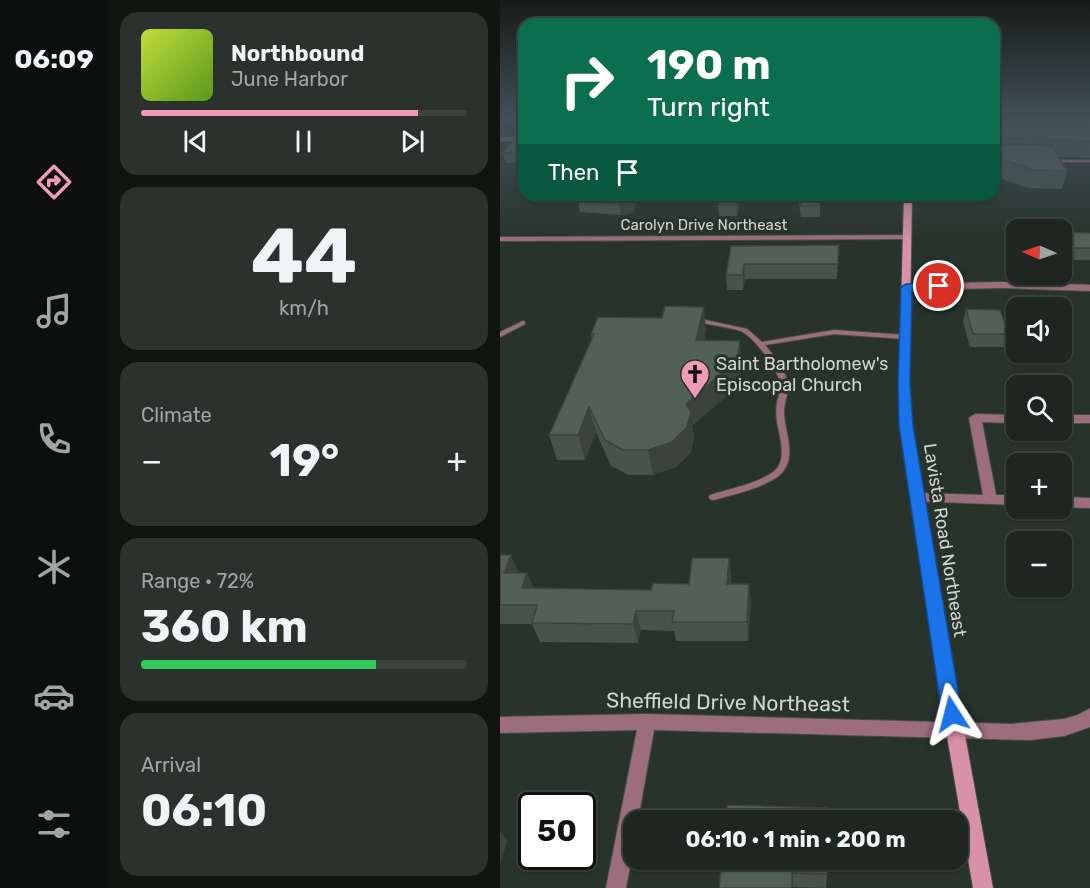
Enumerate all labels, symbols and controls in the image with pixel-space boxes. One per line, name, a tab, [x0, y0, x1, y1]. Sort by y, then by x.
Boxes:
text: Northbound	[231, 40, 364, 67]
text: 190 m	[647, 40, 771, 90]
icon: right	[548, 42, 626, 120]
text: 06:09	[14, 43, 94, 75]
text: June Harbor	[231, 67, 348, 91]
text: Turn right	[647, 91, 770, 123]
icon: previous	[179, 125, 212, 158]
icon: pause	[287, 125, 320, 158]
icon: next	[396, 125, 429, 158]
icon: arrive	[611, 156, 644, 189]
text: Then	[548, 159, 599, 186]
icon: directions	[33, 161, 75, 203]
text: 44	[251, 210, 357, 303]
street label: Carolyn Drive Northeast	[621, 216, 788, 234]
north arrow	[1006, 219, 1072, 285]
map controls	[1006, 219, 1072, 597]
pin	[913, 260, 964, 311]
icon: arrive	[922, 269, 955, 302]
icon: music	[33, 290, 75, 332]
text: km/h	[279, 296, 329, 320]
button: sound	[1006, 297, 1072, 363]
place label: Saint Bartholomew's Episcopal Church	[716, 353, 889, 396]
church icon: Saint Bartholomew's Episcopal Church	[679, 358, 711, 400]
button: search	[1006, 375, 1072, 441]
text: Climate	[141, 403, 212, 427]
icon: phone	[33, 418, 75, 460]
text: 19°	[270, 434, 339, 487]
text: −	[141, 441, 162, 480]
text: +	[446, 441, 467, 480]
street label: Lavista Road Northeast	[919, 442, 971, 638]
button: +	[1006, 453, 1072, 519]
button: −	[1006, 531, 1072, 597]
icon: climate	[33, 546, 75, 588]
text: Range · 72%	[141, 569, 254, 593]
text: 360 km	[141, 600, 308, 653]
icon: car	[33, 675, 75, 717]
position arrow	[920, 682, 984, 746]
street label: Sheffield Drive Northeast	[606, 687, 850, 717]
text: Arrival	[141, 753, 201, 777]
text: 06:10	[141, 784, 267, 837]
speed limit sign: 50	[518, 792, 596, 870]
icon: filters	[33, 803, 75, 845]
text: 06:10 · 1 min · 200 m	[685, 826, 906, 853]

